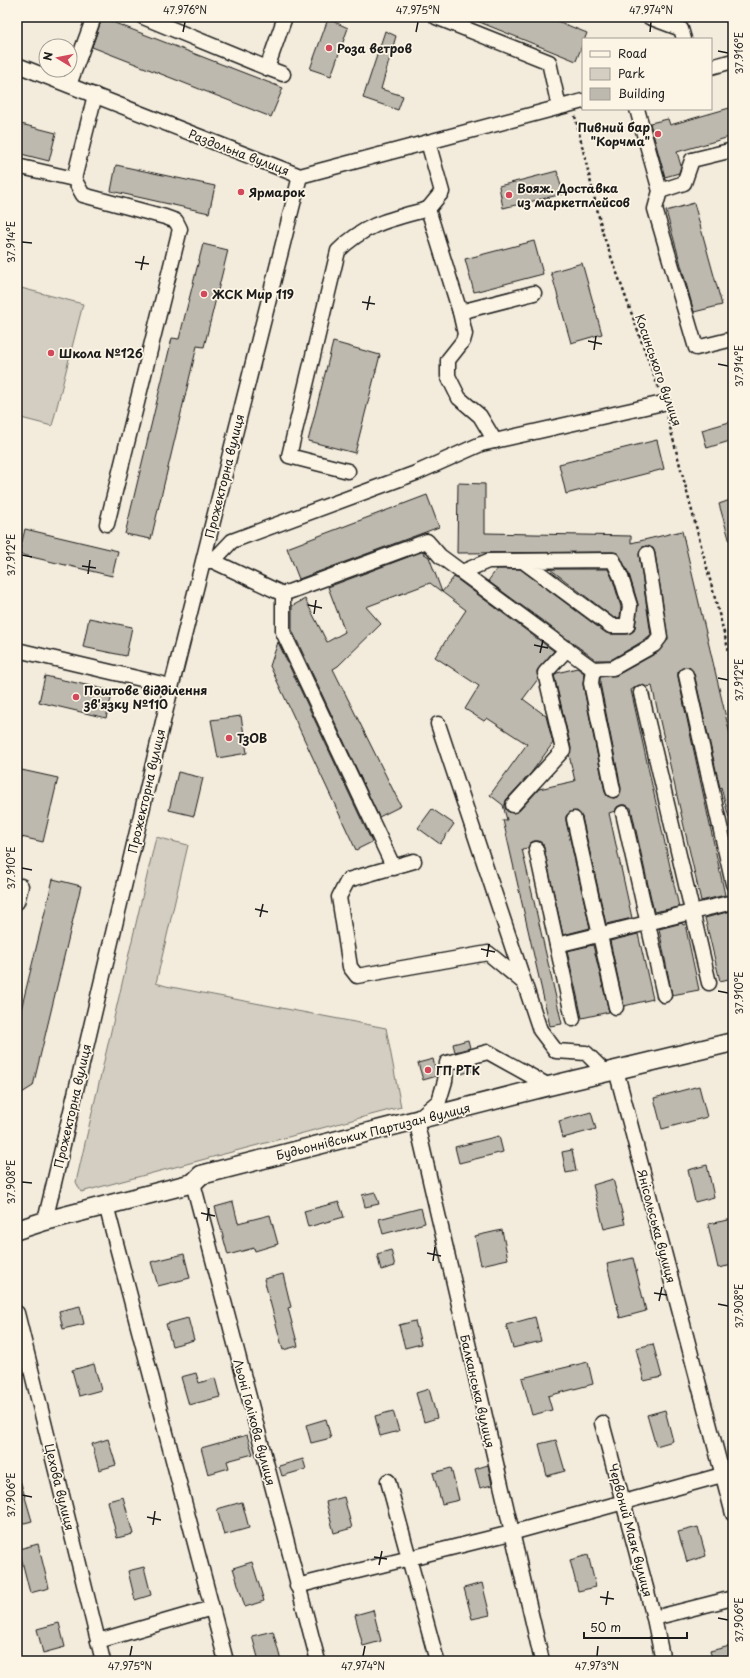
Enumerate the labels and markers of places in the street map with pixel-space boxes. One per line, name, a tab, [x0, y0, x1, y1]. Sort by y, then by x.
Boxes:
place label: Роза ветров	[337, 39, 412, 57]
marker: Роза ветров	[324, 43, 334, 53]
place label: Пивний бар "Корчма"	[578, 118, 650, 150]
marker: Пивний бар "Корчма"	[653, 129, 663, 139]
place label: Вояж. Доставка из маркетплейсов	[517, 179, 630, 211]
place label: Ярмарок	[248, 183, 305, 201]
marker: Ярмарок	[236, 187, 246, 197]
marker: Вояж. Доставка из маркетплейсов	[504, 190, 514, 200]
place label: ЖСК Мир 119	[212, 285, 294, 303]
marker: ЖСК Мир 119	[199, 289, 209, 299]
place label: Школа №126	[59, 344, 143, 362]
marker: Школа №126	[46, 348, 56, 358]
place label: Поштове відділення зв'язку №110	[83, 681, 208, 713]
marker: Поштове відділення зв'язку №110	[71, 692, 81, 702]
place label: ТзОВ	[237, 729, 267, 747]
marker: ТзОВ	[224, 733, 234, 743]
place label: ГП РТК	[436, 1061, 480, 1079]
marker: ГП РТК	[423, 1065, 433, 1075]

